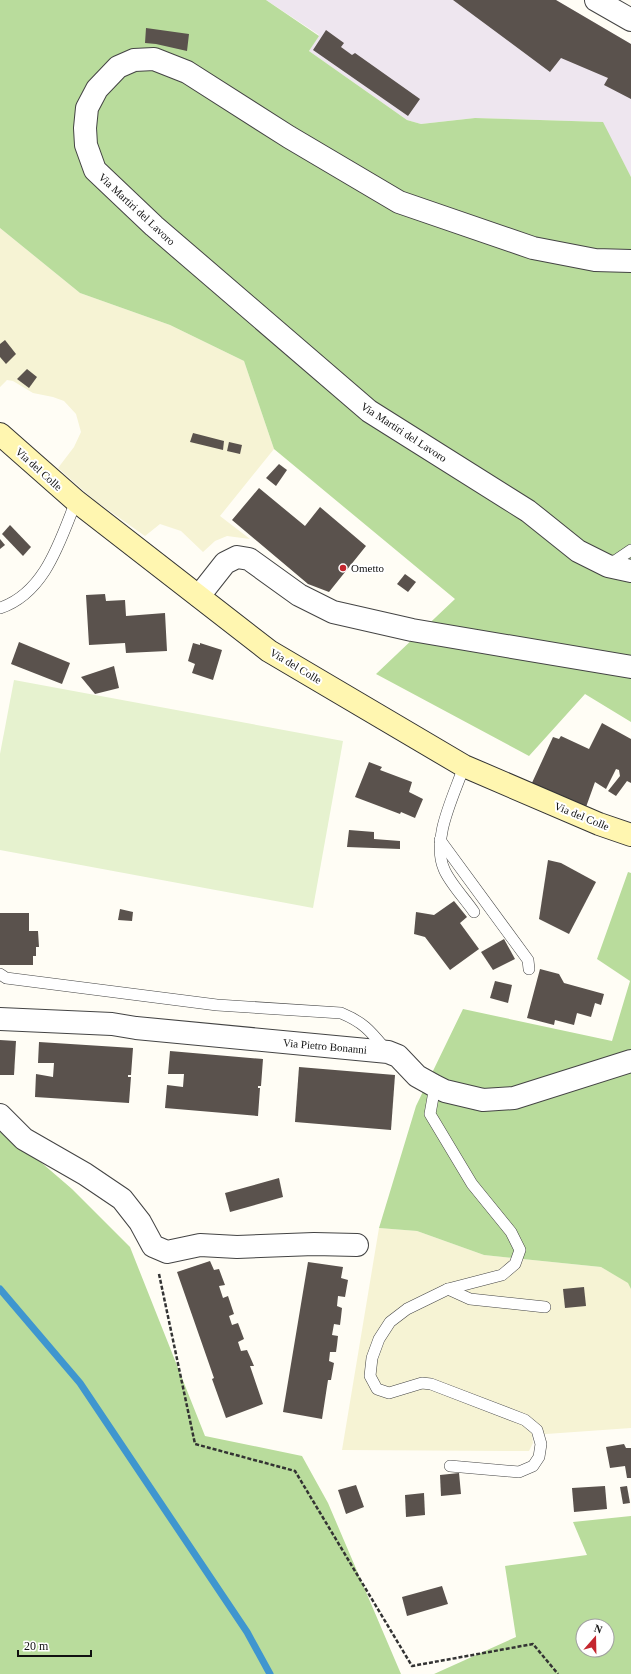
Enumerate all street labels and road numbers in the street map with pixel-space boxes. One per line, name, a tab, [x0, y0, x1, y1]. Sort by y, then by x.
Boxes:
street label: Via Martiri del Lavoro	[96, 171, 178, 248]
street label: Via Martiri del Lavoro	[359, 400, 450, 464]
street label: Via del Colle	[13, 445, 65, 493]
street label: Via del Colle	[268, 646, 324, 686]
street label: Via del Colle	[553, 800, 611, 832]
street label: Via Pietro Bonanni	[282, 1036, 368, 1056]

